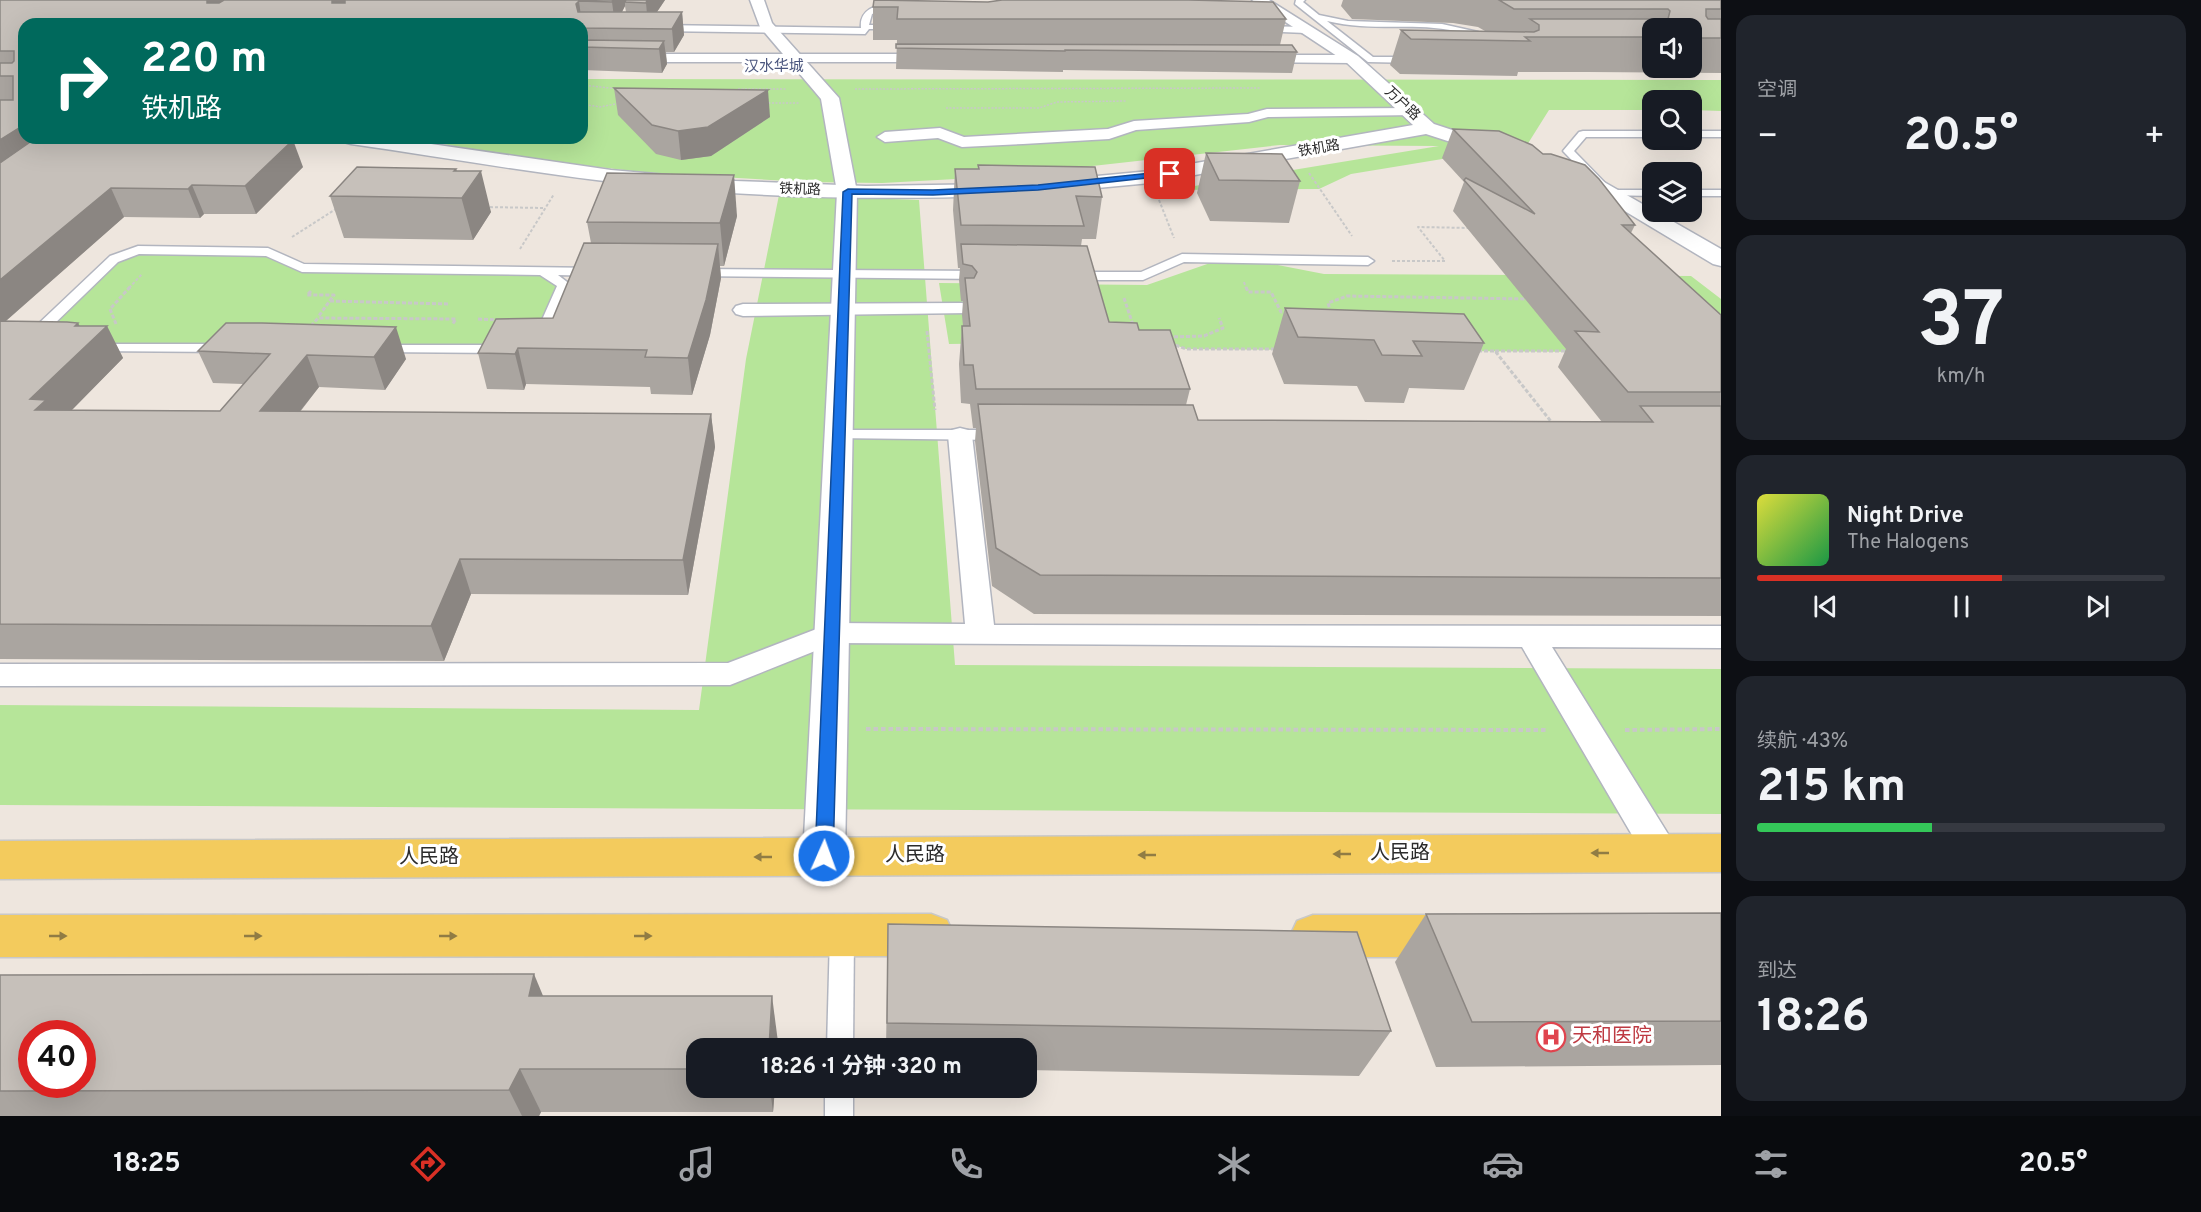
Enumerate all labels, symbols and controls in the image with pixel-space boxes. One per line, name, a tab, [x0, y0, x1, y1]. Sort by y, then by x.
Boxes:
map controls	[1642, 18, 1702, 222]
button: sound	[1642, 18, 1702, 78]
text: 220 m	[141, 34, 267, 87]
icon: right	[42, 42, 120, 120]
district label: 汉水华城	[744, 57, 804, 77]
text: 空调	[1757, 78, 1797, 104]
street label: 万户路	[1381, 83, 1424, 125]
button: search	[1642, 90, 1702, 150]
text: 铁机路	[141, 93, 222, 127]
text: 20.5°	[1904, 109, 2018, 166]
text: −	[1757, 117, 1778, 159]
text: +	[2144, 117, 2165, 159]
street label: 铁机路	[1297, 137, 1341, 161]
pin	[1144, 148, 1195, 199]
icon: arrive	[1153, 157, 1186, 190]
button: layers	[1642, 162, 1702, 222]
street label: 铁机路	[779, 181, 821, 199]
text: 37	[1917, 275, 2005, 374]
text: km/h	[1937, 364, 1985, 390]
text: Night Drive	[1847, 503, 1964, 530]
text: The Halogens	[1847, 530, 1969, 556]
icon: previous	[1809, 590, 1842, 623]
icon: pause	[1945, 590, 1978, 623]
icon: next	[2081, 590, 2114, 623]
text: 续航 · 43%	[1757, 729, 1848, 755]
text: 215 km	[1757, 760, 1906, 817]
position arrow	[792, 824, 856, 888]
street label: 人民路	[1370, 841, 1430, 867]
street label: 人民路	[885, 843, 945, 869]
street label: 人民路	[399, 845, 459, 871]
one-way arrow	[1590, 848, 1609, 858]
one-way arrow	[1332, 849, 1351, 859]
one-way arrow	[1137, 850, 1156, 860]
one-way arrow	[753, 852, 772, 862]
one-way arrow	[49, 931, 68, 941]
one-way arrow	[244, 931, 263, 941]
one-way arrow	[439, 931, 458, 941]
one-way arrow	[634, 931, 653, 941]
text: 到达	[1757, 959, 1797, 985]
text: 18:26	[1757, 990, 1869, 1047]
speed limit sign: 40	[18, 1020, 96, 1098]
hospital icon: 天和医院	[1535, 1021, 1567, 1053]
place label: 天和医院	[1572, 1024, 1652, 1050]
text: 18:26 · 1 分钟 · 320 m	[761, 1054, 962, 1081]
icon: directions	[407, 1143, 449, 1185]
icon: music	[676, 1143, 718, 1185]
icon: phone	[945, 1143, 987, 1185]
icon: climate	[1213, 1143, 1255, 1185]
icon: car	[1482, 1143, 1524, 1185]
icon: filters	[1750, 1143, 1792, 1185]
text: 18:25	[113, 1147, 181, 1181]
text: 20.5°	[2019, 1147, 2088, 1181]

